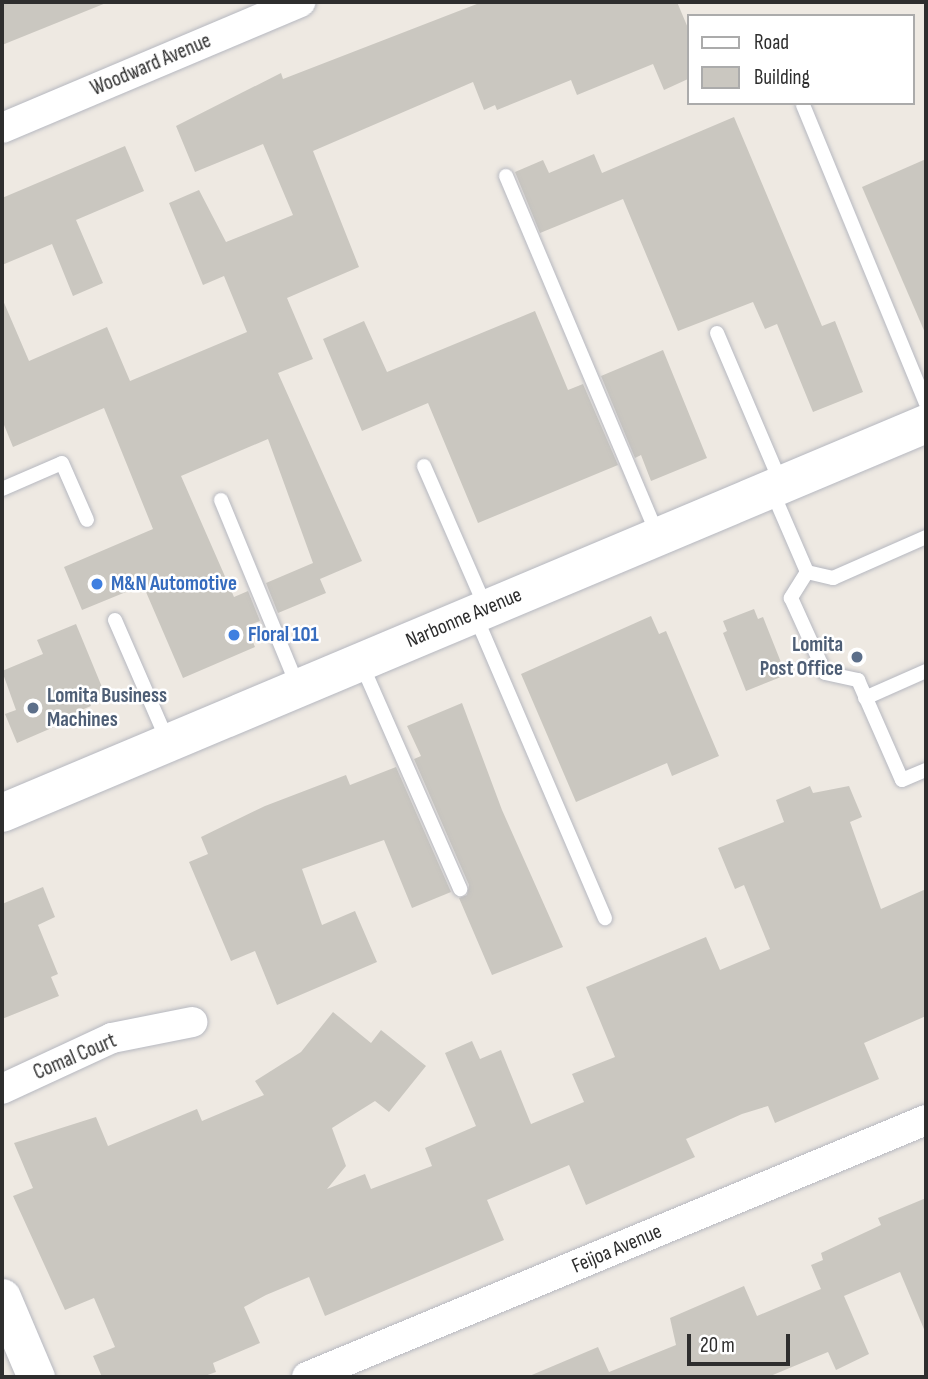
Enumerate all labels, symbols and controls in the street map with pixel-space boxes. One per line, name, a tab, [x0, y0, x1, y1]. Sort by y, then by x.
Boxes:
legend	[687, 14, 914, 105]
street label: Woodward Avenue	[87, 28, 215, 102]
text: Road	[754, 30, 789, 55]
text: Building	[754, 65, 810, 90]
place label: M&N Automotive	[111, 571, 237, 597]
marker: M&N Automotive	[89, 576, 105, 592]
street label: Narbonne Avenue	[402, 582, 526, 654]
place label: Floral 101	[248, 622, 319, 648]
marker: Floral 101	[226, 627, 242, 643]
place label: Lomita Post Office	[760, 632, 843, 682]
marker: Lomita Post Office	[849, 649, 865, 665]
place label: Lomita Business Machines	[47, 683, 167, 733]
marker: Lomita Business Machines	[25, 700, 41, 716]
street label: Comal Court	[30, 1028, 120, 1086]
street label: Feijoa Avenue	[568, 1219, 666, 1279]
scale bar	[690, 1320, 793, 1364]
text: 20 m	[700, 1333, 735, 1358]

